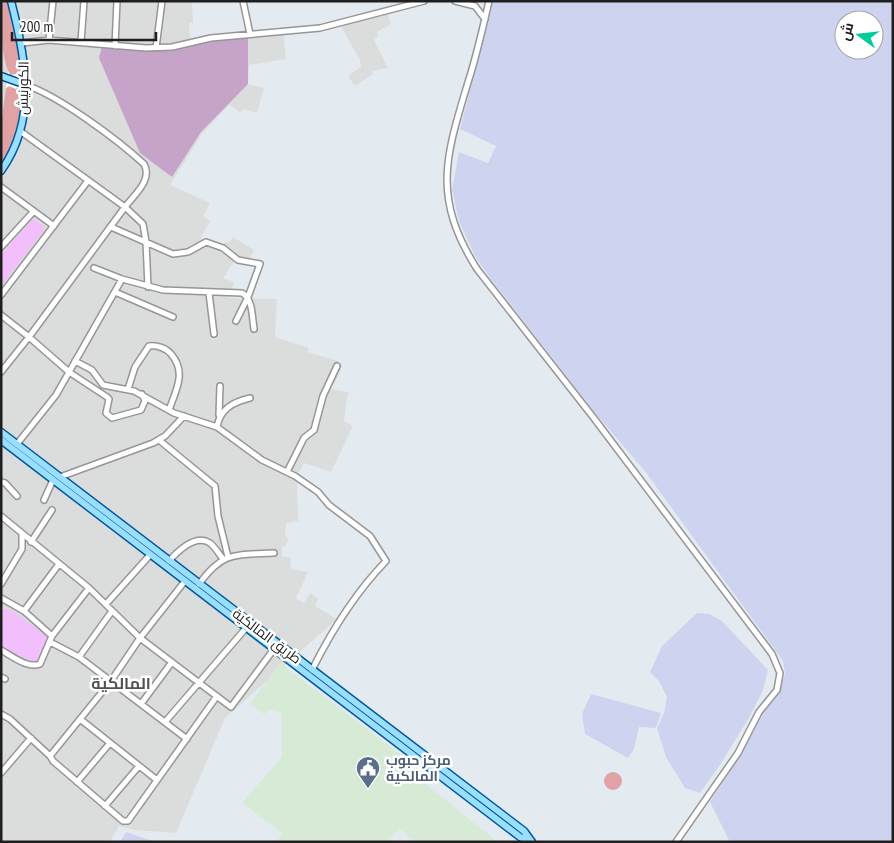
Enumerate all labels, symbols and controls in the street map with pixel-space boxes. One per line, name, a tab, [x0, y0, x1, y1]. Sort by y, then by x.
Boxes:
scale bar	[12, 10, 156, 42]
north arrow	[834, 10, 884, 60]
text: 200 m	[20, 17, 53, 36]
text: ش	[835, 21, 857, 43]
street label: الكورنيش	[14, 61, 32, 115]
street label: طريق المالكية	[229, 604, 305, 668]
district label: المالكية	[91, 673, 151, 693]
place label: مركز حبوب المالكية	[386, 751, 451, 785]
public building icon: مركز حبوب المالكية	[355, 755, 381, 789]

